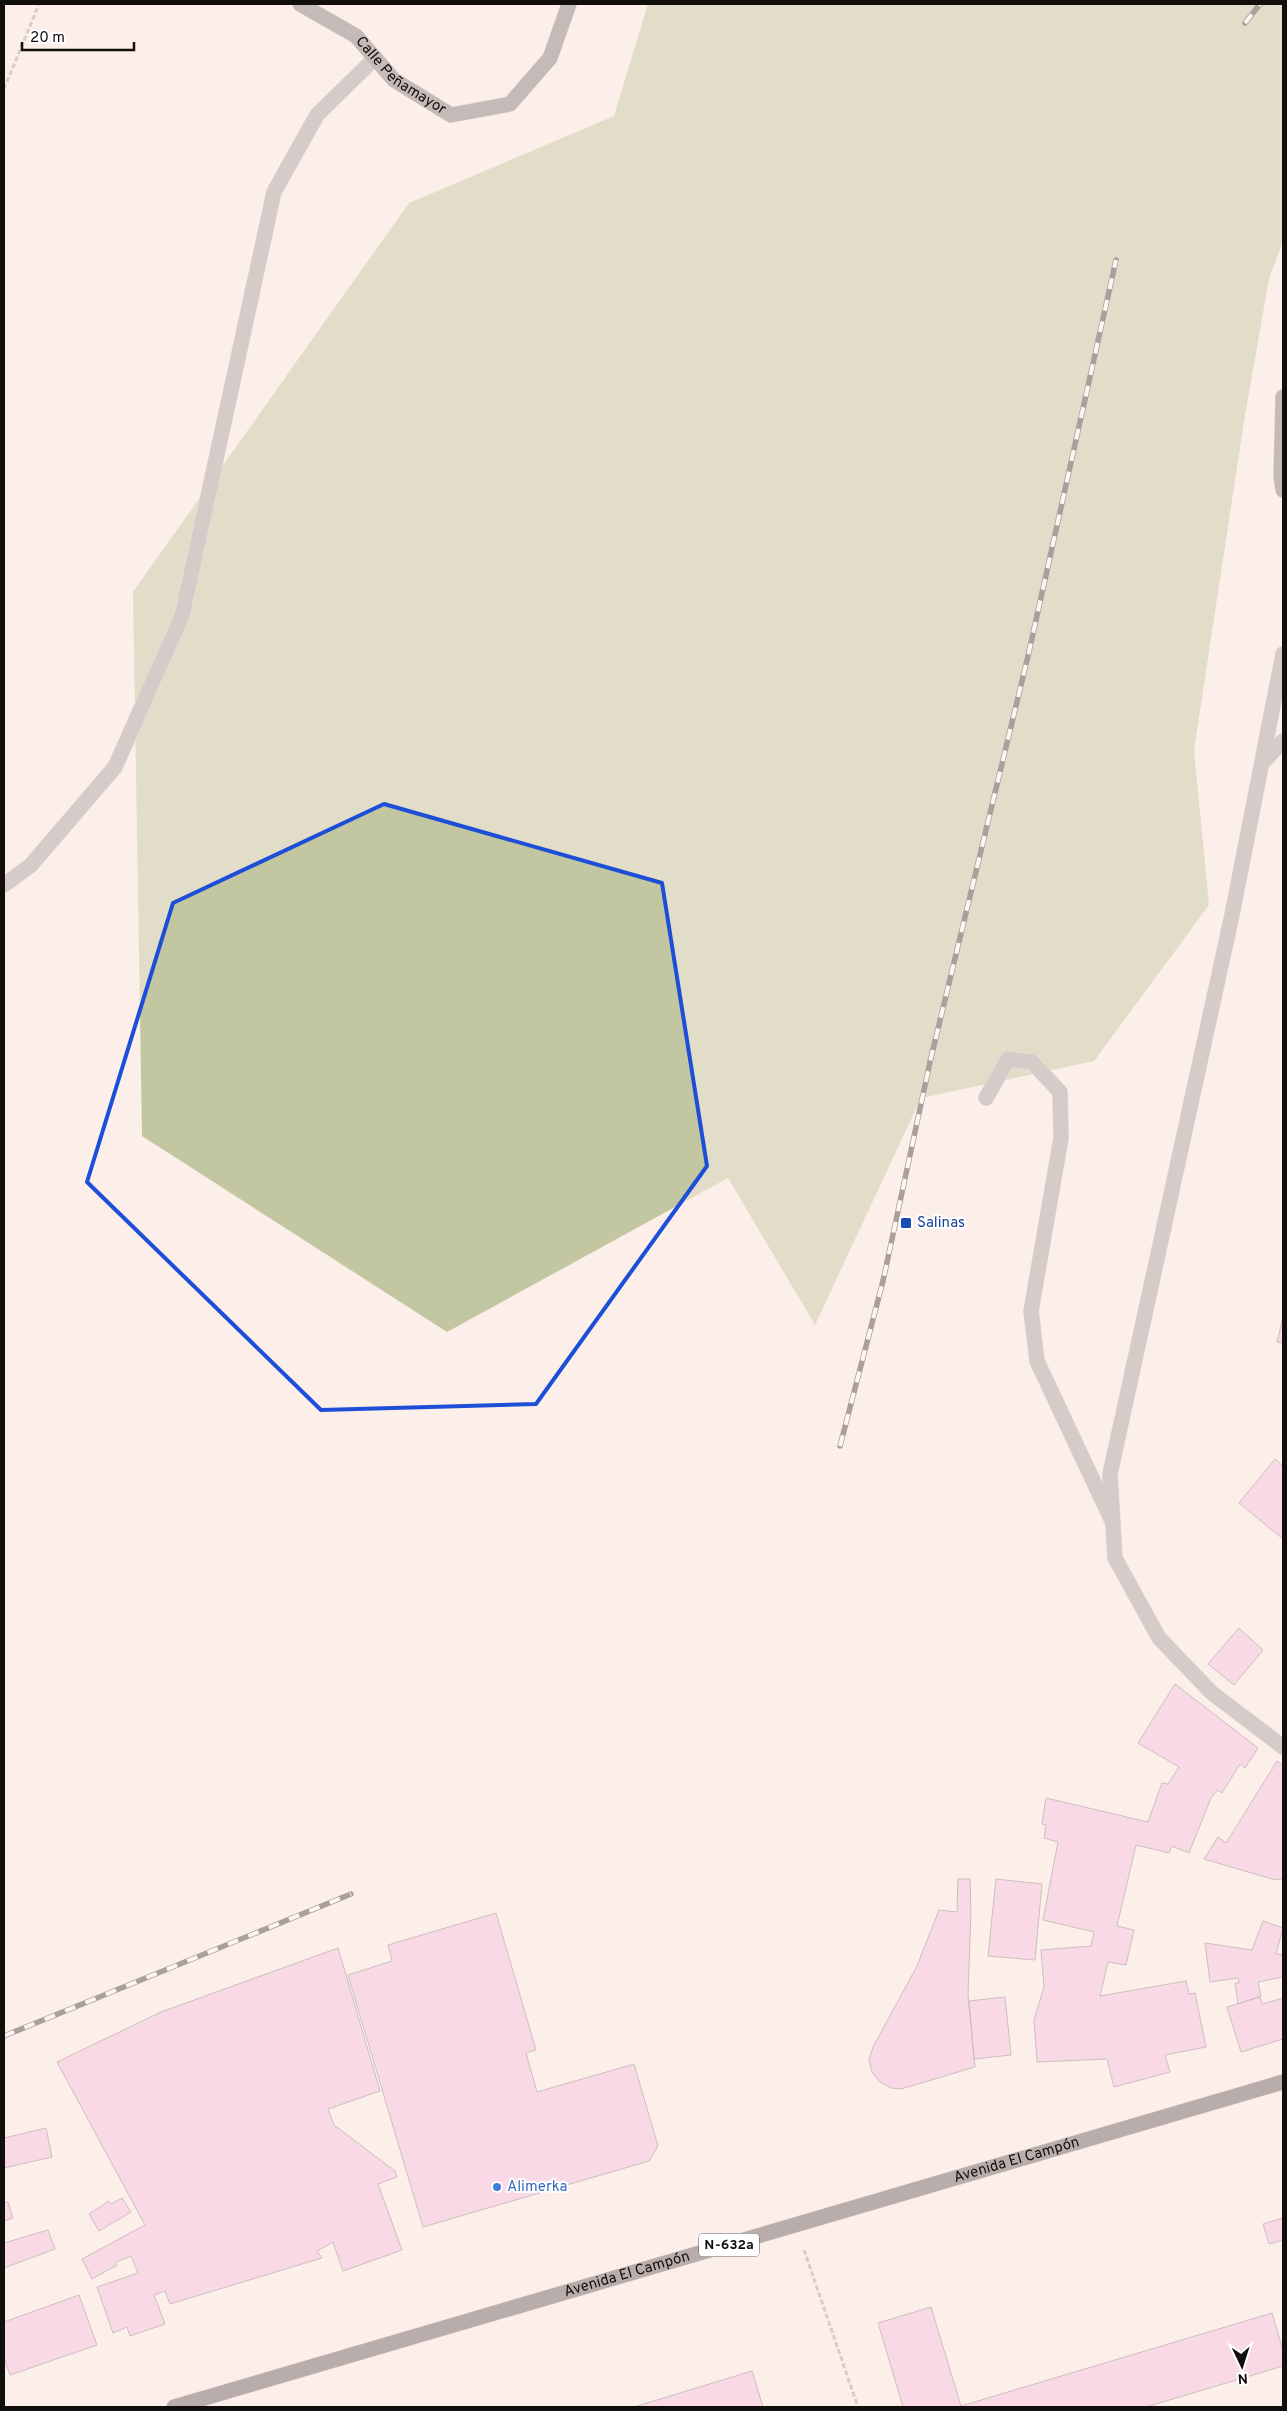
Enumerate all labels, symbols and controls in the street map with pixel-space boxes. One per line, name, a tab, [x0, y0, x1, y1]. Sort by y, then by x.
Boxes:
scale bar	[22, 20, 135, 52]
text: 20 m	[30, 29, 65, 48]
street label: Calle Peñamayor	[351, 32, 450, 119]
place label: Salinas	[917, 1214, 965, 1233]
marker: Salinas	[899, 1216, 913, 1230]
street label: Avenida El Campón	[951, 2133, 1082, 2187]
place label: Alimerka	[507, 2178, 567, 2197]
marker: Alimerka	[491, 2181, 503, 2193]
road number: N-632a	[699, 2234, 759, 2256]
street label: Avenida El Campón	[562, 2247, 692, 2302]
north arrow	[1217, 2341, 1267, 2391]
text: N	[1237, 2369, 1248, 2386]

